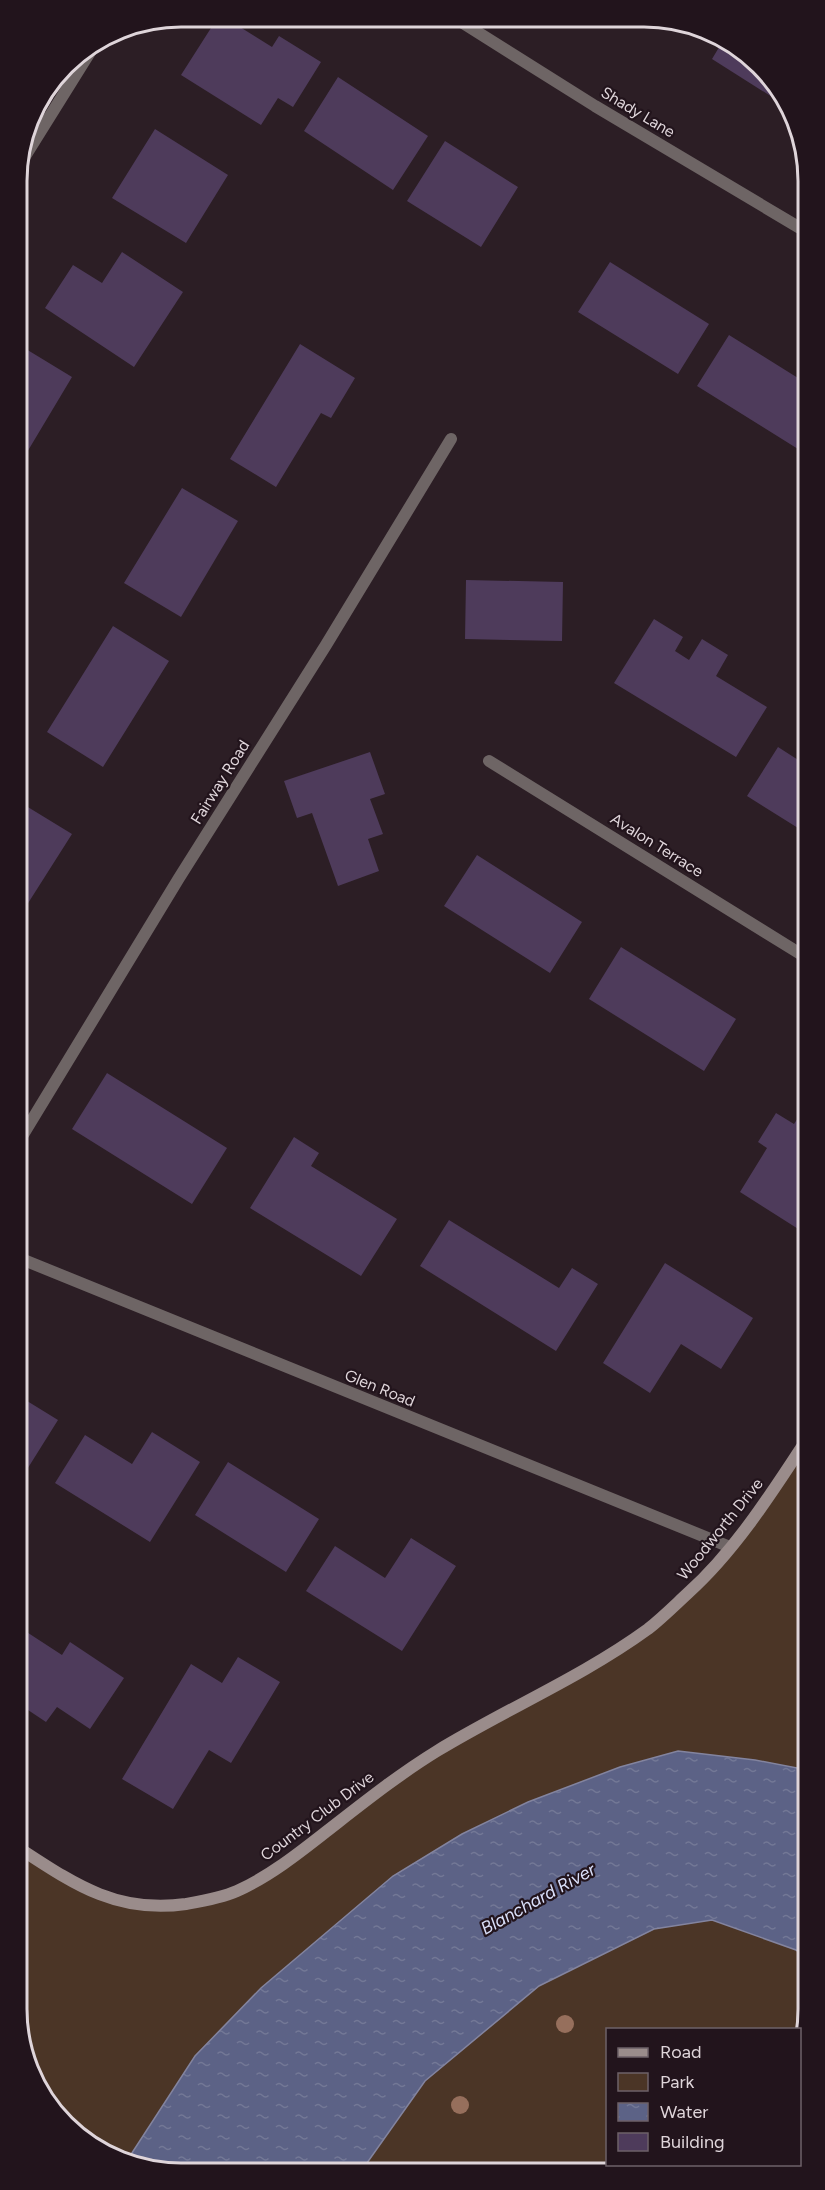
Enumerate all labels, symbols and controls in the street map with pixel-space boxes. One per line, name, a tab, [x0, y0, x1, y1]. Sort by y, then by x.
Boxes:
street label: Shady Lane	[598, 83, 679, 142]
street label: Fairway Road	[187, 736, 253, 828]
street label: Avalon Terrace	[607, 809, 707, 881]
street label: Glen Road	[342, 1365, 418, 1411]
street label: Woodworth Drive	[673, 1474, 767, 1584]
street label: Country Club Drive	[257, 1767, 378, 1865]
water label: Blanchard River	[477, 1858, 600, 1940]
legend	[606, 2028, 801, 2166]
text: Road	[660, 2041, 701, 2063]
text: Park	[660, 2071, 695, 2093]
text: Water	[660, 2101, 708, 2123]
text: Building	[660, 2131, 725, 2153]

